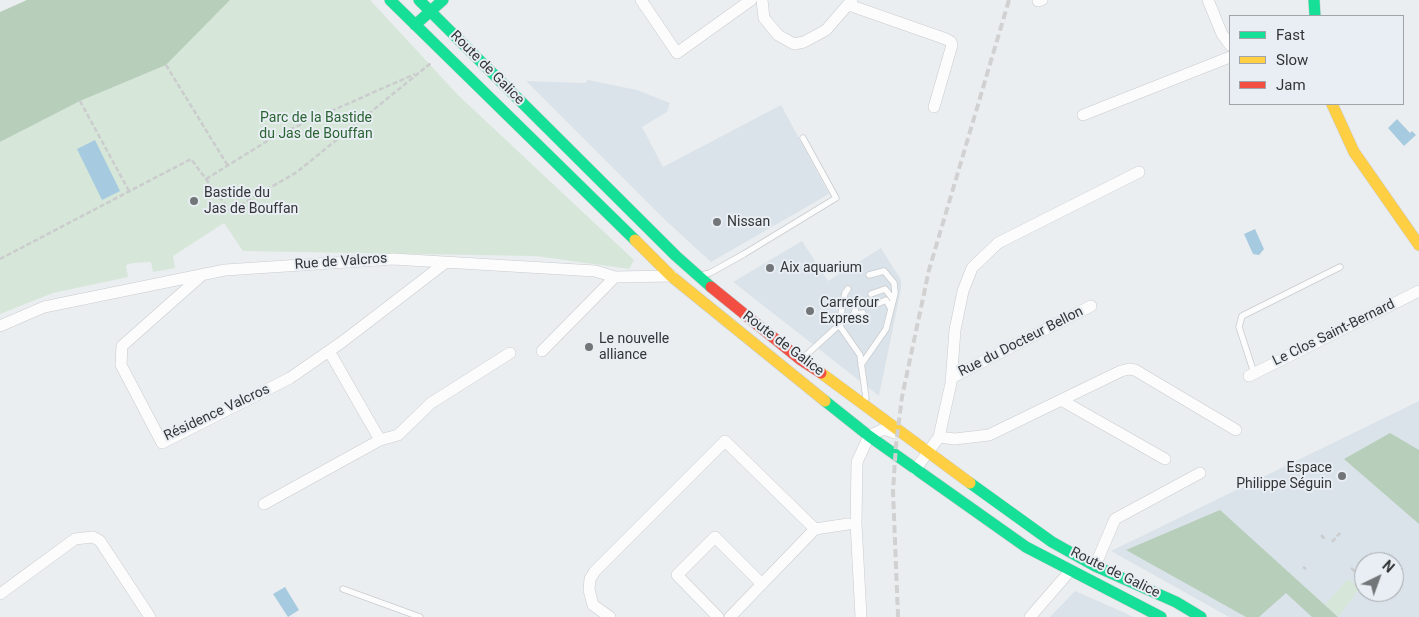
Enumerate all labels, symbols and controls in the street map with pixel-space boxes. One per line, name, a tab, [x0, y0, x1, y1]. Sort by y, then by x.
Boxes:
legend	[1229, 15, 1404, 105]
text: Fast	[1276, 26, 1305, 44]
street label: Route de Galice	[447, 28, 527, 108]
text: Slow	[1276, 51, 1308, 69]
text: Jam	[1276, 76, 1306, 94]
park label: Parc de la Bastide du Jas de Bouffan	[259, 110, 373, 142]
place label: Bastide du Jas de Bouffan	[204, 185, 298, 218]
marker: Bastide du Jas de Bouffan	[188, 195, 200, 207]
place label: Nissan	[727, 214, 770, 230]
marker: Nissan	[711, 216, 723, 228]
street label: Rue de Valcros	[294, 250, 388, 274]
place label: Aix aquarium	[780, 260, 862, 276]
marker: Aix aquarium	[764, 262, 776, 274]
place label: Carrefour Express	[820, 295, 879, 328]
street label: Le Clos Saint-Bernard	[1270, 296, 1398, 370]
street label: Rue du Docteur Bellon	[956, 303, 1086, 381]
marker: Carrefour Express	[804, 305, 816, 317]
street label: Route de Galice	[739, 308, 827, 380]
place label: Le nouvelle alliance	[599, 331, 669, 364]
marker: Le nouvelle alliance	[583, 341, 595, 353]
street label: Résidence Valcros	[161, 381, 273, 445]
place label: Espace Philippe Séguin	[1236, 460, 1332, 492]
marker: Espace Philippe Séguin	[1336, 470, 1348, 482]
street label: Route de Galice	[1068, 544, 1162, 602]
north arrow	[1354, 552, 1404, 602]
text: N	[1379, 557, 1397, 576]

